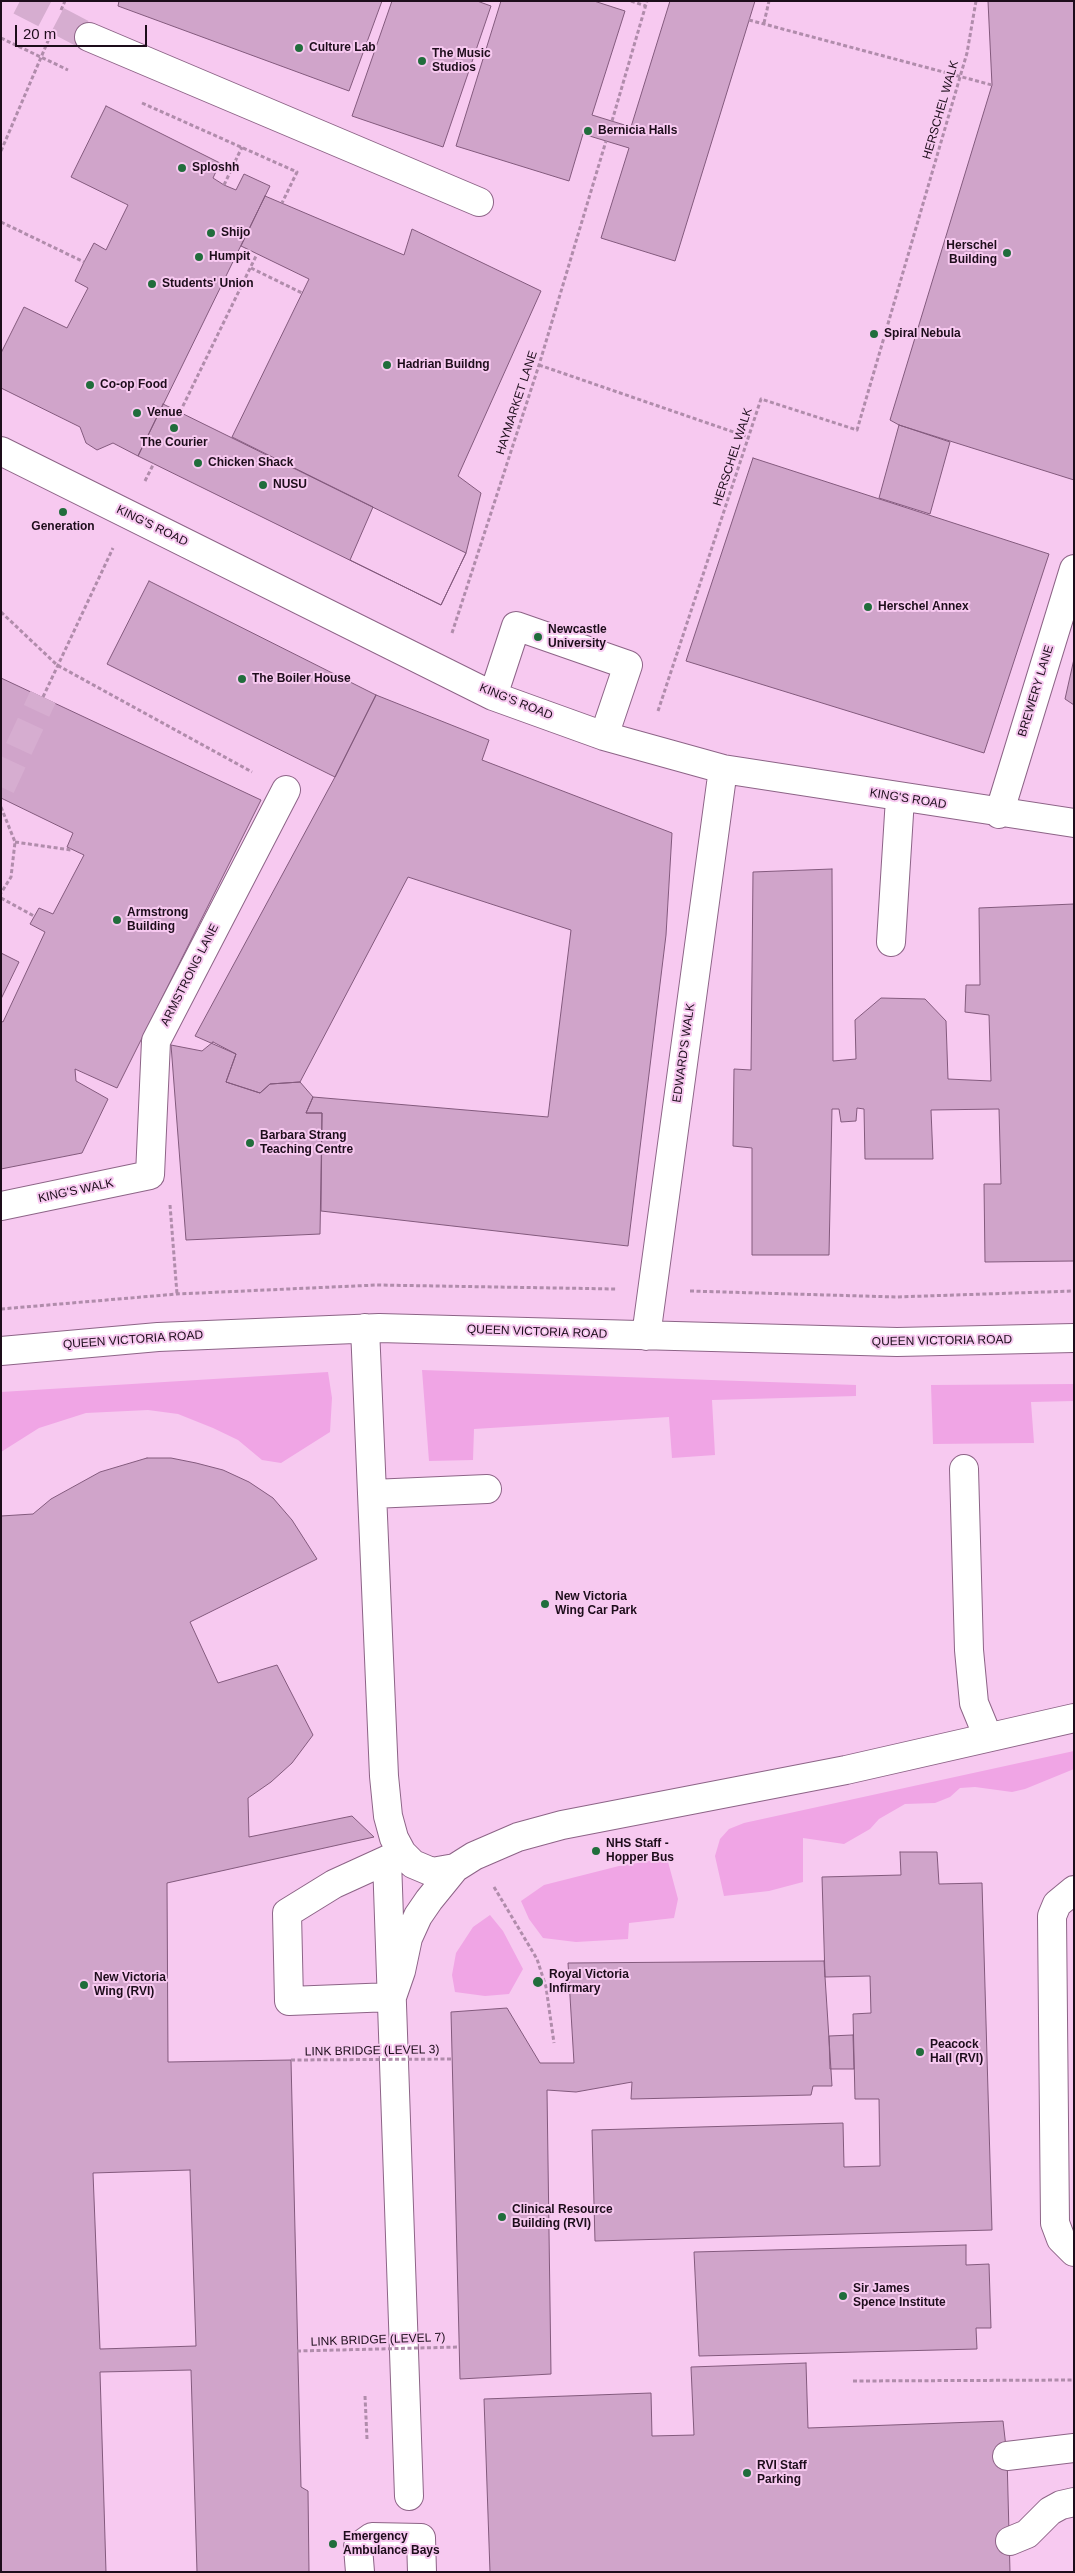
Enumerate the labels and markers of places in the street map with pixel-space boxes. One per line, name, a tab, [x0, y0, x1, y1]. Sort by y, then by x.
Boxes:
place label: Culture Lab	[309, 41, 376, 55]
marker: Culture Lab	[293, 42, 305, 54]
place label: The Music Studios	[432, 47, 491, 75]
marker: The Music Studios	[416, 55, 428, 67]
place label: Bernicia Halls	[598, 124, 677, 138]
marker: Bernicia Halls	[582, 125, 594, 137]
place label: Sploshh	[192, 161, 239, 175]
marker: Sploshh	[176, 162, 188, 174]
place label: Shijo	[221, 226, 250, 240]
marker: Shijo	[205, 227, 217, 239]
place label: Herschel Building	[946, 239, 997, 267]
marker: Herschel Building	[1001, 247, 1013, 259]
place label: Humpit	[209, 250, 250, 264]
marker: Humpit	[193, 251, 205, 263]
place label: Students' Union	[162, 277, 254, 291]
marker: Students' Union	[146, 278, 158, 290]
place label: Spiral Nebula	[884, 327, 961, 341]
marker: Spiral Nebula	[868, 328, 880, 340]
place label: Hadrian Buildng	[397, 358, 490, 372]
marker: Hadrian Buildng	[381, 359, 393, 371]
place label: Co-op Food	[100, 378, 167, 392]
marker: Co-op Food	[84, 379, 96, 391]
place label: Venue	[147, 406, 182, 420]
marker: Venue	[131, 407, 143, 419]
marker: The Courier	[168, 422, 180, 434]
place label: The Courier	[140, 436, 208, 450]
place label: Chicken Shack	[208, 456, 293, 470]
marker: Chicken Shack	[192, 457, 204, 469]
place label: NUSU	[273, 478, 307, 492]
marker: NUSU	[257, 479, 269, 491]
marker: Generation	[57, 506, 69, 518]
place label: Generation	[31, 520, 95, 534]
place label: Herschel Annex	[878, 600, 969, 614]
marker: Herschel Annex	[862, 601, 874, 613]
place label: Newcastle University	[548, 623, 607, 651]
marker: Newcastle University	[532, 631, 544, 643]
place label: The Boiler House	[252, 672, 351, 686]
marker: The Boiler House	[236, 673, 248, 685]
place label: Armstrong Building	[127, 906, 188, 934]
marker: Armstrong Building	[111, 914, 123, 926]
place label: Barbara Strang Teaching Centre	[260, 1129, 353, 1157]
marker: Barbara Strang Teaching Centre	[244, 1137, 256, 1149]
place label: New Victoria Wing Car Park	[555, 1590, 637, 1618]
marker: New Victoria Wing Car Park	[539, 1598, 551, 1610]
place label: NHS Staff - Hopper Bus	[606, 1837, 674, 1865]
marker: NHS Staff - Hopper Bus	[590, 1845, 602, 1857]
place label: Royal Victoria Infirmary	[549, 1968, 629, 1996]
place label: New Victoria Wing (RVI)	[94, 1971, 166, 1999]
marker: Royal Victoria Infirmary	[531, 1975, 545, 1989]
marker: New Victoria Wing (RVI)	[78, 1979, 90, 1991]
place label: Peacock Hall (RVI)	[930, 2038, 983, 2066]
marker: Peacock Hall (RVI)	[914, 2046, 926, 2058]
place label: Clinical Resource Building (RVI)	[512, 2203, 613, 2231]
marker: Clinical Resource Building (RVI)	[496, 2211, 508, 2223]
place label: Sir James Spence Institute	[853, 2282, 946, 2310]
marker: Sir James Spence Institute	[837, 2290, 849, 2302]
place label: RVI Staff Parking	[757, 2459, 807, 2487]
marker: RVI Staff Parking	[741, 2467, 753, 2479]
place label: Emergency Ambulance Bays	[343, 2530, 440, 2558]
marker: Emergency Ambulance Bays	[327, 2538, 339, 2550]

